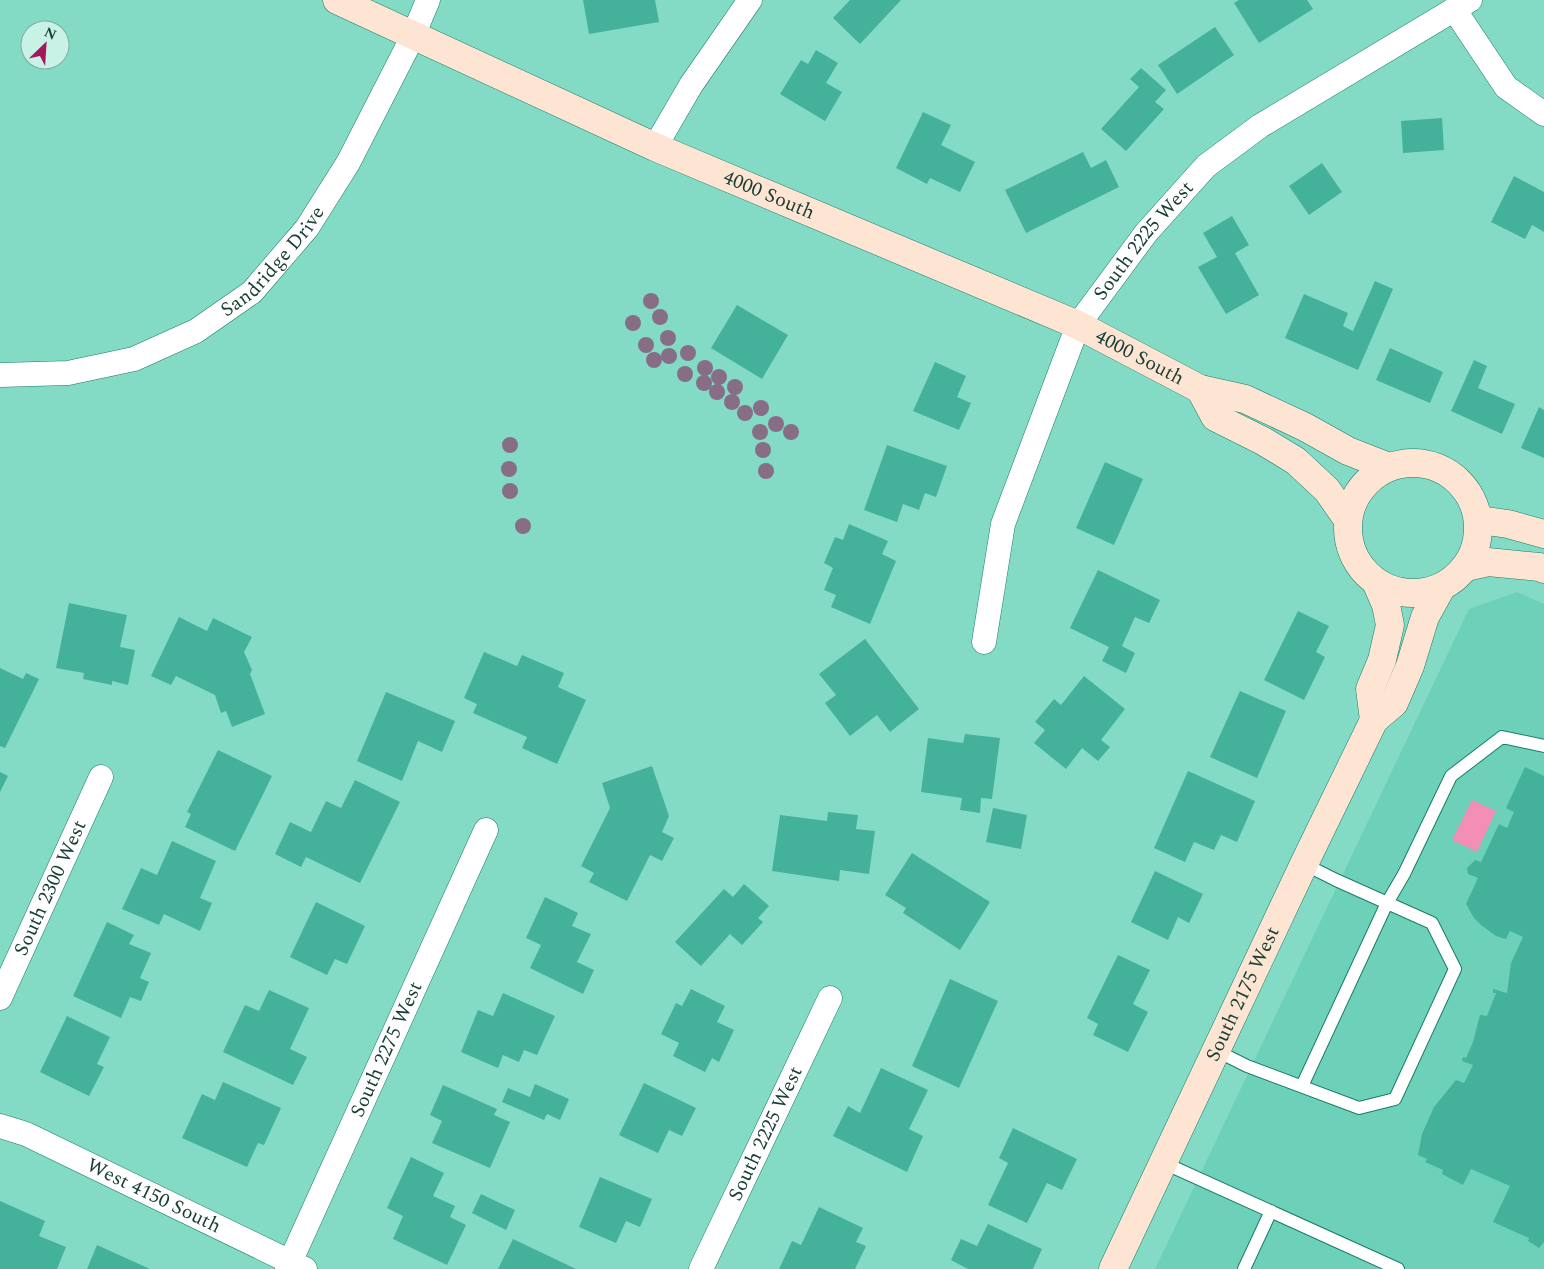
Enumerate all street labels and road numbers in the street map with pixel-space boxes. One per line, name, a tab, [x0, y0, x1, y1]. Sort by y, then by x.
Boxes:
street label: 4000 South	[719, 162, 819, 228]
street label: South 2225 West	[1086, 174, 1201, 307]
street label: Sandridge Drive	[214, 200, 332, 325]
street label: 4000 South	[1090, 322, 1190, 393]
street label: South 2300 West	[6, 815, 94, 961]
street label: South 2175 West	[1198, 921, 1287, 1067]
street label: South 2275 West	[343, 977, 430, 1122]
street label: South 2225 West	[720, 1061, 810, 1206]
street label: West 4150 South	[81, 1150, 226, 1241]

